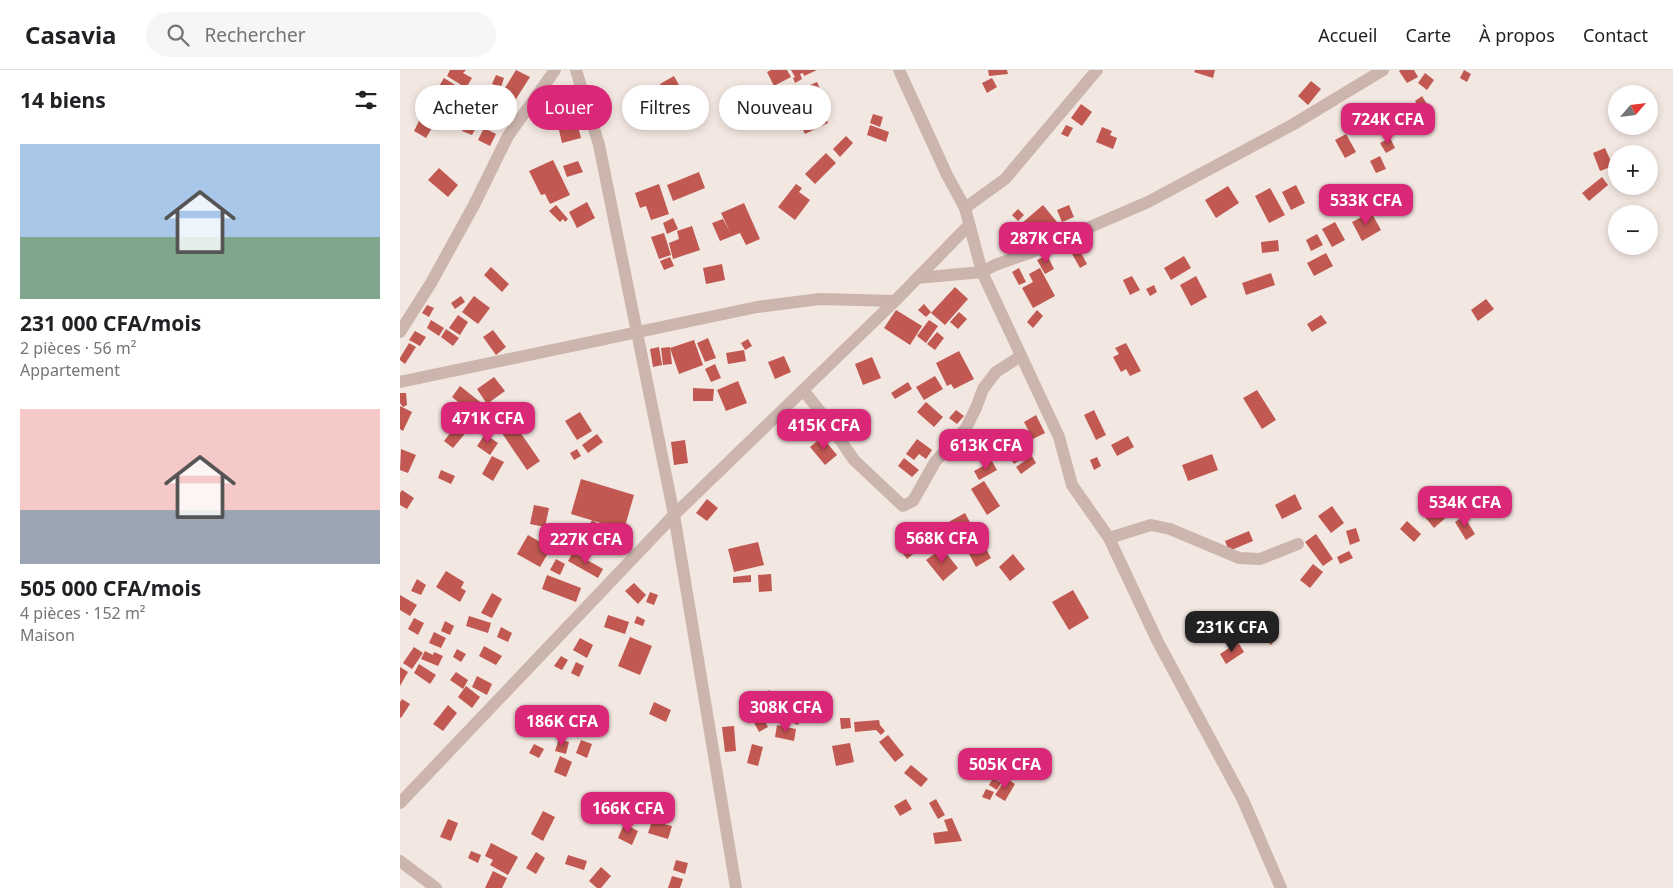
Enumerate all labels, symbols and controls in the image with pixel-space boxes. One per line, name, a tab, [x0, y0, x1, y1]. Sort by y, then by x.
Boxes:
search box	[146, 12, 496, 57]
text: Casavia	[25, 18, 116, 51]
icon: search	[164, 21, 192, 49]
text: Rechercher	[204, 22, 305, 48]
text: Accueil	[1318, 23, 1378, 47]
text: Carte	[1406, 23, 1451, 47]
text: À propos	[1479, 23, 1555, 47]
text: Contact	[1583, 23, 1648, 47]
chip: Acheter	[415, 85, 517, 130]
chip: Louer	[527, 85, 612, 130]
chip: Filtres	[622, 85, 709, 130]
chip: Nouveau	[719, 85, 831, 130]
north arrow	[1608, 85, 1658, 135]
map controls	[1608, 85, 1658, 255]
text: 14 biens	[20, 86, 106, 114]
icon: filters	[352, 86, 380, 114]
pin: 724K CFA	[1336, 102, 1440, 145]
text: 724K CFA	[1352, 108, 1424, 130]
button: +	[1608, 145, 1658, 195]
icon: home	[155, 177, 245, 267]
pin: 533K CFA	[1314, 184, 1418, 226]
text: 533K CFA	[1330, 189, 1402, 211]
button: −	[1608, 205, 1658, 255]
pin: 287K CFA	[994, 222, 1098, 264]
text: 287K CFA	[1010, 227, 1082, 249]
text: 231 000 CFA/mois	[20, 309, 201, 337]
text: 2 pièces · 56 m²	[20, 337, 136, 359]
text: Appartement	[20, 359, 120, 381]
pin: 471K CFA	[436, 402, 540, 444]
text: 471K CFA	[452, 407, 524, 429]
pin: 415K CFA	[772, 408, 876, 451]
text: 415K CFA	[788, 414, 860, 436]
pin: 613K CFA	[934, 428, 1038, 471]
text: 613K CFA	[950, 434, 1022, 456]
icon: home	[155, 442, 245, 532]
pin: 534K CFA	[1413, 486, 1517, 528]
text: 534K CFA	[1429, 491, 1501, 513]
pin: 227K CFA	[534, 522, 638, 565]
pin: 568K CFA	[890, 522, 994, 564]
text: 568K CFA	[906, 527, 978, 549]
text: 227K CFA	[550, 528, 622, 550]
text: 505 000 CFA/mois	[20, 574, 201, 602]
text: 4 pièces · 152 m²	[20, 602, 145, 624]
pin: 231K CFA	[1180, 610, 1284, 653]
text: 231K CFA	[1196, 616, 1268, 638]
text: Maison	[20, 624, 75, 646]
pin: 308K CFA	[734, 690, 838, 733]
text: 308K CFA	[750, 696, 822, 718]
pin: 186K CFA	[510, 704, 614, 747]
text: 186K CFA	[526, 710, 598, 732]
pin: 505K CFA	[953, 748, 1057, 790]
text: 505K CFA	[969, 753, 1041, 775]
pin: 166K CFA	[576, 792, 680, 834]
text: 166K CFA	[592, 797, 664, 819]

